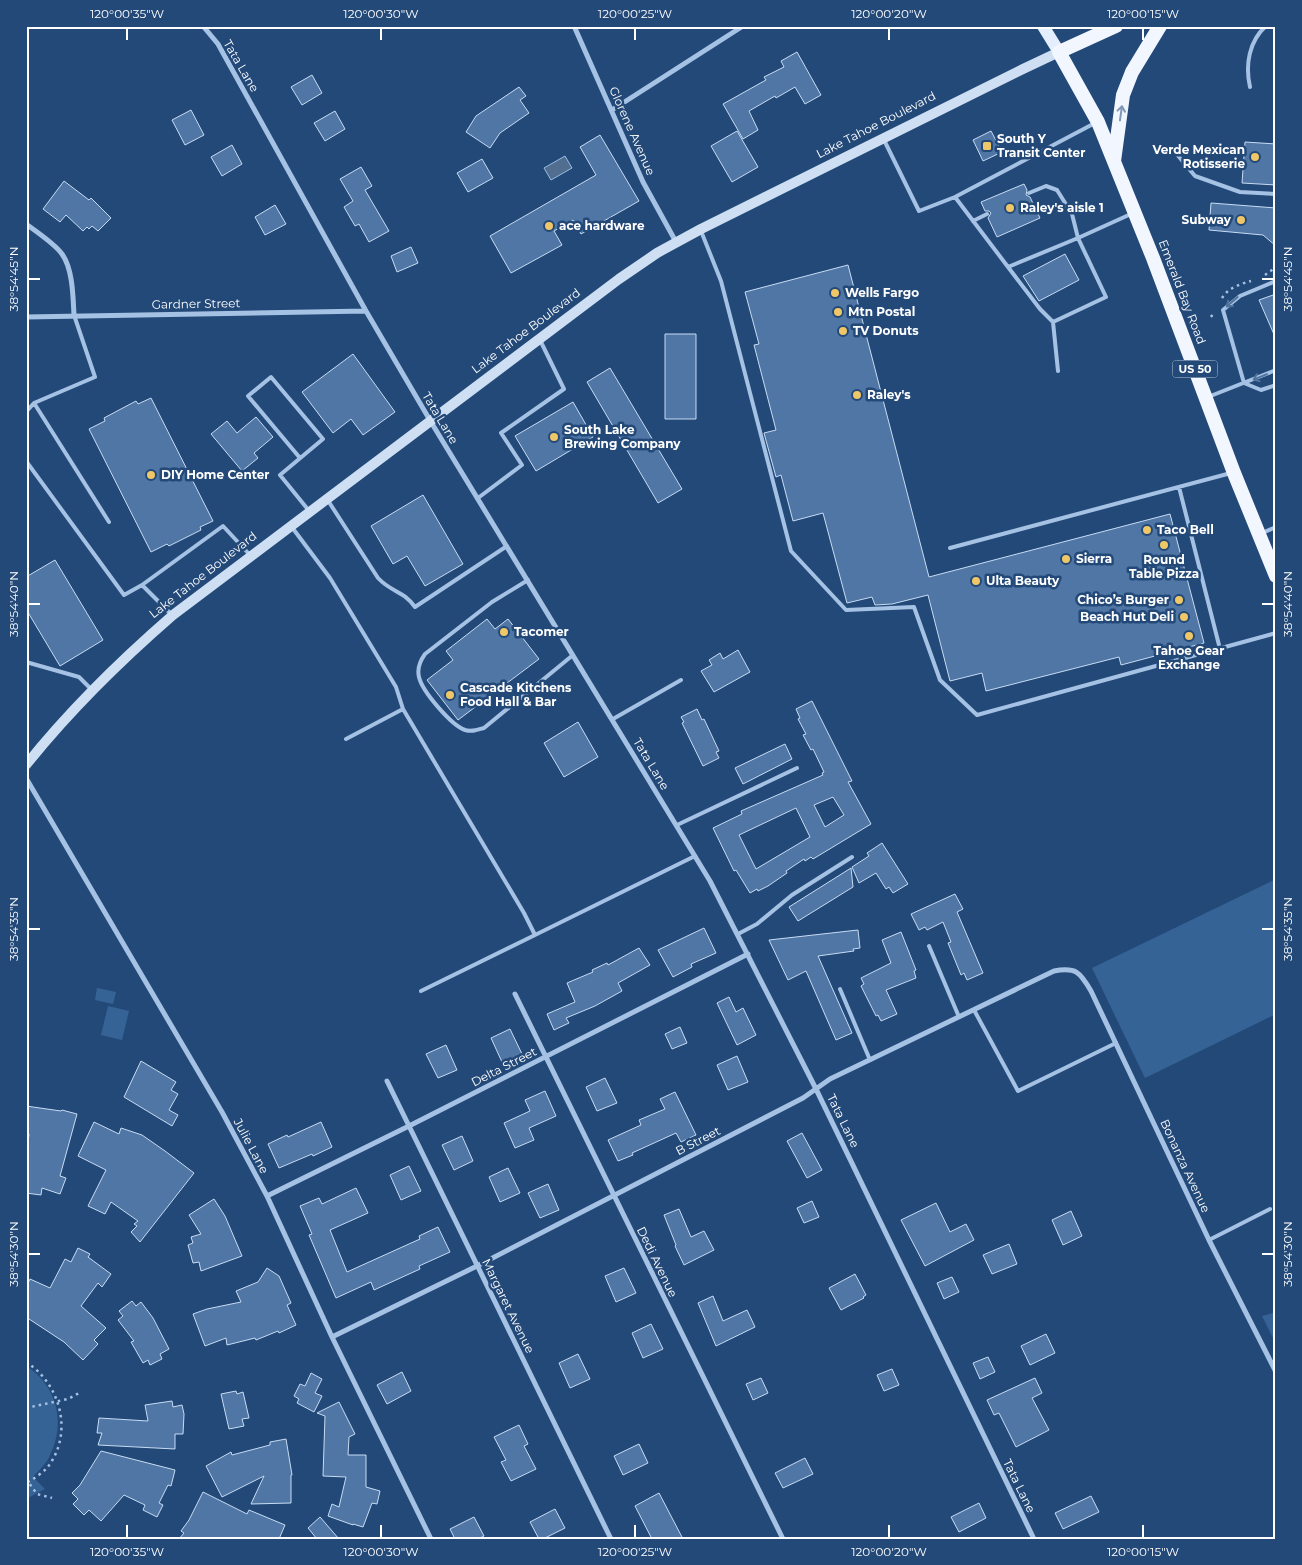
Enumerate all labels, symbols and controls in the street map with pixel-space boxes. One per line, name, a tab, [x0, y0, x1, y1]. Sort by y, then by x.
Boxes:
text: 120°00'35"W	[90, 6, 164, 21]
text: 120°00'30"W	[343, 6, 419, 21]
text: 120°00'25"W	[598, 6, 672, 21]
text: 120°00'20"W	[851, 6, 927, 21]
text: 120°00'15"W	[1107, 6, 1179, 21]
street label: Tata Lane	[220, 37, 262, 95]
street label: Glorene Avenue	[606, 84, 659, 178]
street label: Lake Tahoe Boulevard	[813, 88, 938, 161]
one-way arrow	[1116, 106, 1126, 122]
place label: South Y Transit Center	[997, 131, 1085, 160]
marker: South Y Transit Center	[981, 140, 993, 152]
place label: Verde Mexican Rotisserie	[1151, 142, 1245, 171]
marker: Verde Mexican Rotisserie	[1249, 151, 1261, 163]
place label: Raley's aisle 1	[1020, 200, 1104, 215]
marker: Raley's aisle 1	[1004, 202, 1016, 214]
place label: Subway	[1182, 212, 1232, 227]
marker: Subway	[1235, 214, 1247, 226]
place label: ace hardware	[559, 218, 645, 233]
marker: ace hardware	[543, 220, 555, 232]
street label: Emerald Bay Road	[1156, 237, 1209, 346]
text: 38°54'45"N	[6, 247, 21, 311]
text: 38°54'45"N	[1280, 247, 1295, 311]
street label: Lake Tahoe Boulevard	[468, 285, 583, 376]
place label: Wells Fargo	[845, 285, 919, 300]
marker: Wells Fargo	[829, 287, 841, 299]
street label: Gardner Street	[151, 295, 241, 312]
one-way arrow	[1226, 296, 1239, 308]
place label: Mtn Postal	[848, 304, 915, 319]
marker: Mtn Postal	[832, 306, 844, 318]
place label: TV Donuts	[853, 323, 919, 338]
marker: TV Donuts	[837, 325, 849, 337]
road number: US 50	[1172, 360, 1218, 378]
one-way arrow	[1253, 372, 1268, 382]
place label: Raley's	[867, 387, 911, 402]
street label: Tata Lane	[419, 389, 462, 446]
marker: Raley's	[851, 389, 863, 401]
place label: South Lake Brewing Company	[564, 422, 681, 451]
marker: South Lake Brewing Company	[548, 431, 560, 443]
place label: DIY Home Center	[161, 467, 269, 482]
marker: DIY Home Center	[145, 469, 157, 481]
place label: Taco Bell	[1157, 522, 1214, 537]
marker: Taco Bell	[1141, 524, 1153, 536]
street label: Lake Tahoe Boulevard	[146, 528, 259, 621]
marker: Round Table Pizza	[1158, 539, 1170, 551]
place label: Sierra	[1076, 551, 1112, 566]
place label: Round Table Pizza	[1129, 552, 1199, 581]
marker: Sierra	[1060, 553, 1072, 565]
text: 38°54'40"N	[6, 571, 21, 637]
text: 38°54'40"N	[1280, 571, 1295, 637]
place label: Ulta Beauty	[986, 573, 1060, 588]
marker: Ulta Beauty	[970, 575, 982, 587]
place label: Chico’s Burger	[1077, 592, 1169, 607]
marker: Chico’s Burger	[1173, 594, 1185, 606]
place label: Beach Hut Deli	[1080, 609, 1174, 624]
marker: Beach Hut Deli	[1178, 611, 1190, 623]
place label: Tacomer	[514, 624, 569, 639]
marker: Tacomer	[498, 626, 510, 638]
marker: Tahoe Gear Exchange	[1183, 630, 1195, 642]
place label: Tahoe Gear Exchange	[1154, 643, 1224, 672]
place label: Cascade Kitchens Food Hall & Bar	[460, 680, 572, 709]
marker: Cascade Kitchens Food Hall & Bar	[444, 689, 456, 701]
street label: Tata Lane	[630, 735, 673, 792]
text: 38°54'35"N	[6, 897, 21, 961]
text: 38°54'35"N	[1280, 897, 1295, 961]
street label: Delta Street	[469, 1044, 539, 1089]
street label: Tata Lane	[824, 1091, 863, 1150]
street label: Julie Lane	[230, 1115, 272, 1176]
street label: Bonanza Avenue	[1157, 1117, 1214, 1215]
street label: B Street	[673, 1123, 723, 1158]
text: 38°54'30"N	[6, 1221, 21, 1287]
text: 38°54'30"N	[1280, 1221, 1295, 1287]
street label: Dedi Avenue	[634, 1224, 681, 1300]
street label: Margaret Avenue	[479, 1256, 538, 1356]
street label: Tata Lane	[1000, 1456, 1039, 1515]
text: 120°00'35"W	[90, 1544, 164, 1559]
text: 120°00'30"W	[343, 1544, 419, 1559]
text: 120°00'25"W	[598, 1544, 672, 1559]
text: 120°00'20"W	[851, 1544, 927, 1559]
text: 120°00'15"W	[1107, 1544, 1179, 1559]

